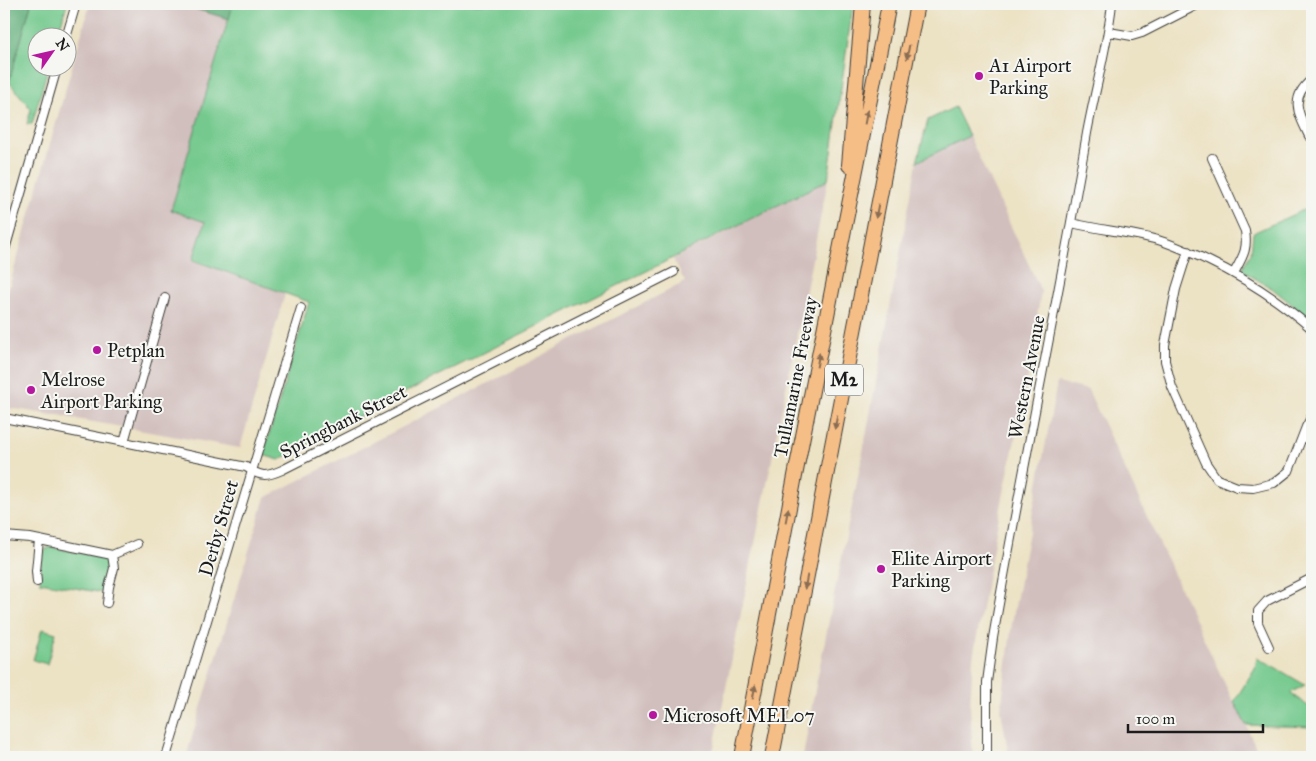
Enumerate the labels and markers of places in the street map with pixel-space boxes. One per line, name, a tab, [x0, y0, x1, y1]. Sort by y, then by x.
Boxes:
place label: A1 Airport Parking	[988, 54, 1072, 100]
marker: A1 Airport Parking	[973, 70, 985, 82]
place label: Petplan	[107, 339, 165, 362]
marker: Petplan	[91, 344, 103, 356]
place label: Melrose Airport Parking	[40, 368, 162, 414]
marker: Melrose Airport Parking	[25, 384, 37, 396]
place label: Elite Airport Parking	[891, 547, 992, 593]
marker: Elite Airport Parking	[875, 563, 887, 575]
place label: Microsoft MEL07	[663, 704, 815, 727]
marker: Microsoft MEL07	[647, 709, 659, 721]

